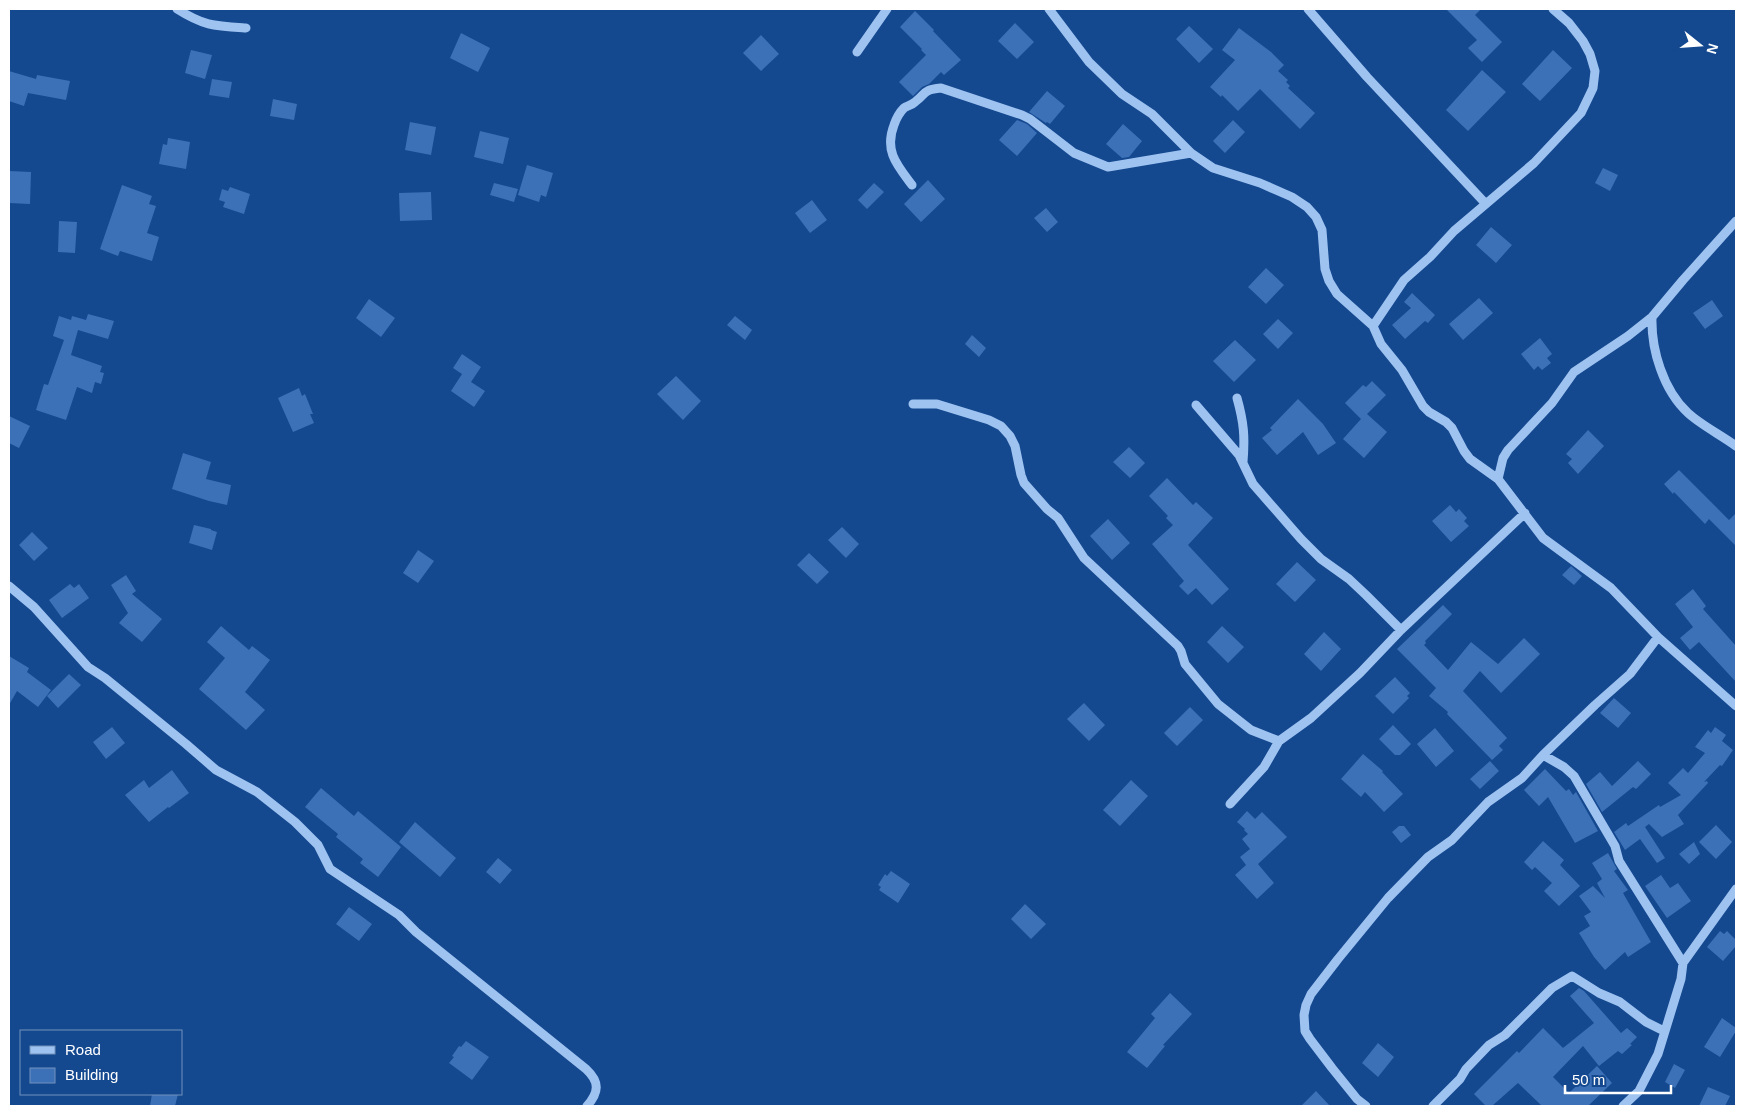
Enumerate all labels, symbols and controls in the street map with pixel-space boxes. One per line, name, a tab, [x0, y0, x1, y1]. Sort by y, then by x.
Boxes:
north arrow	[1675, 20, 1725, 70]
text: N	[1703, 42, 1722, 56]
legend	[20, 1030, 182, 1095]
text: Road	[65, 1041, 101, 1058]
scale bar	[1565, 1062, 1671, 1094]
text: Building	[65, 1066, 118, 1083]
text: 50 m	[1572, 1071, 1605, 1088]

